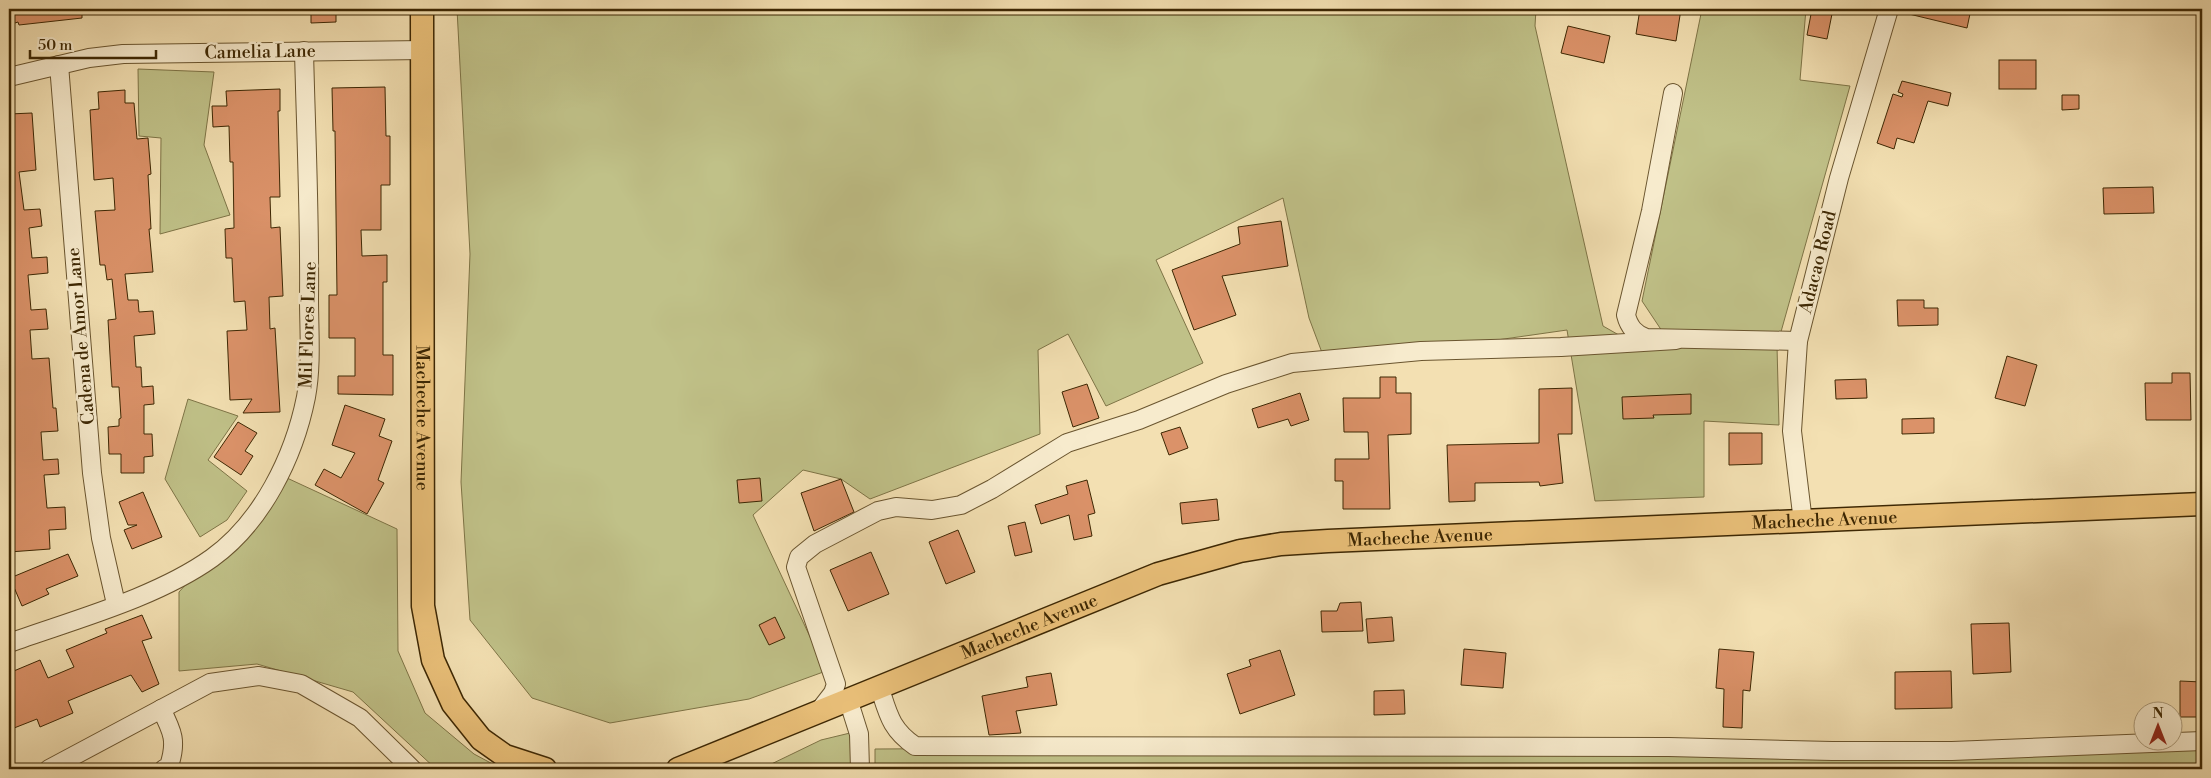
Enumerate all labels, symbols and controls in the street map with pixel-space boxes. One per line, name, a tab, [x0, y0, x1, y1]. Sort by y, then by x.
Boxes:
scale bar	[30, 28, 156, 60]
text: 50 m	[38, 36, 72, 55]
street label: Camelia Lane	[204, 40, 316, 64]
street label: Adacao Road	[1794, 207, 1842, 317]
street label: Cadena de Amor Lane	[62, 246, 100, 426]
street label: Mil Flores Lane	[294, 261, 322, 389]
street label: Macheche Avenue	[411, 345, 434, 491]
street label: Macheche Avenue	[1751, 505, 1898, 535]
street label: Macheche Avenue	[1347, 523, 1493, 552]
street label: Macheche Avenue	[957, 588, 1101, 664]
north arrow	[2134, 700, 2184, 750]
text: N	[2152, 705, 2164, 723]

